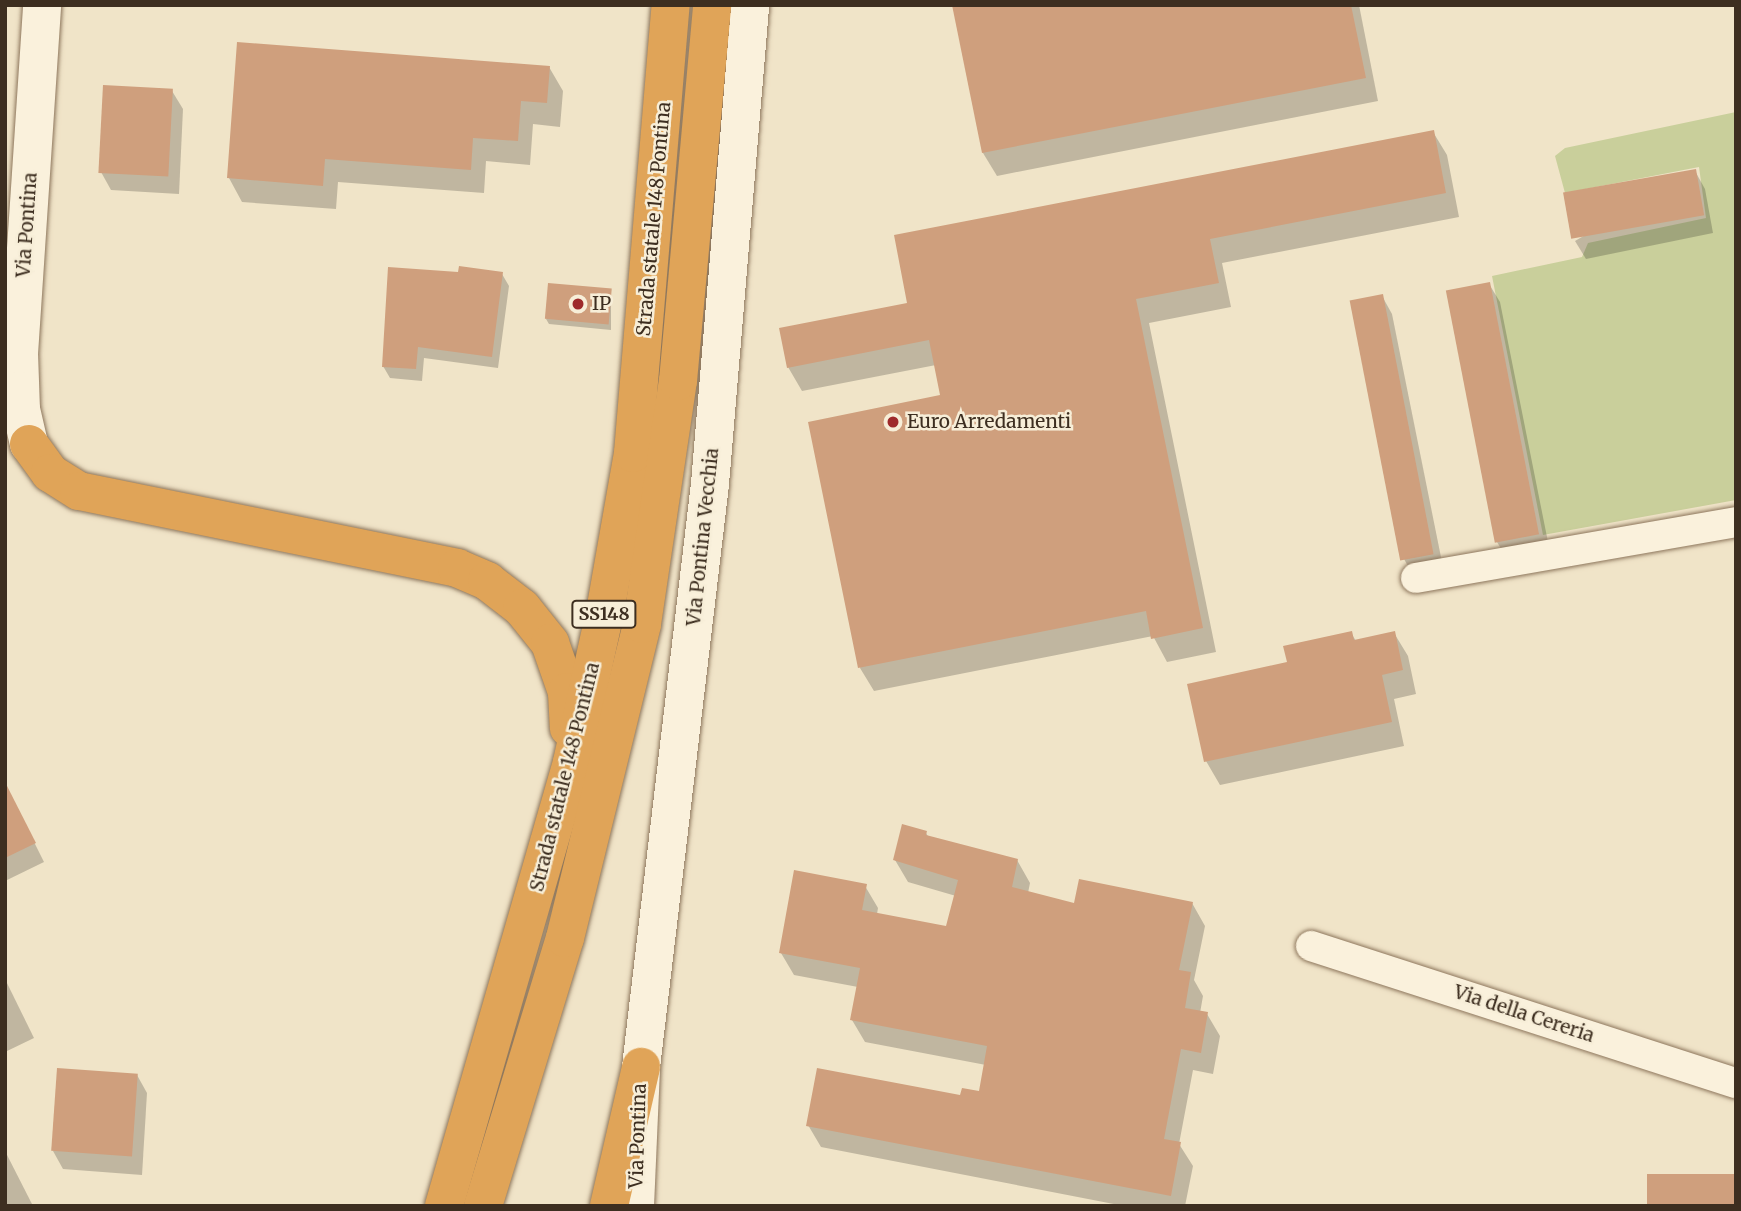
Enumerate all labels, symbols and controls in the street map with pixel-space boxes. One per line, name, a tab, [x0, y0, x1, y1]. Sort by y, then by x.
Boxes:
street label: Strada statale 148 Pontina	[632, 101, 676, 337]
street label: Via Pontina	[12, 172, 42, 278]
place label: IP	[592, 293, 611, 315]
marker: IP	[570, 296, 586, 312]
place label: Euro Arredamenti	[907, 411, 1071, 433]
marker: Euro Arredamenti	[885, 414, 901, 430]
street label: Via Pontina Vecchia	[682, 447, 724, 627]
road number: SS148	[571, 600, 637, 628]
street label: Strada statale 148 Pontina	[525, 660, 605, 894]
street label: Via della Cereria	[1451, 981, 1597, 1047]
street label: Via Pontina	[625, 1083, 651, 1189]

